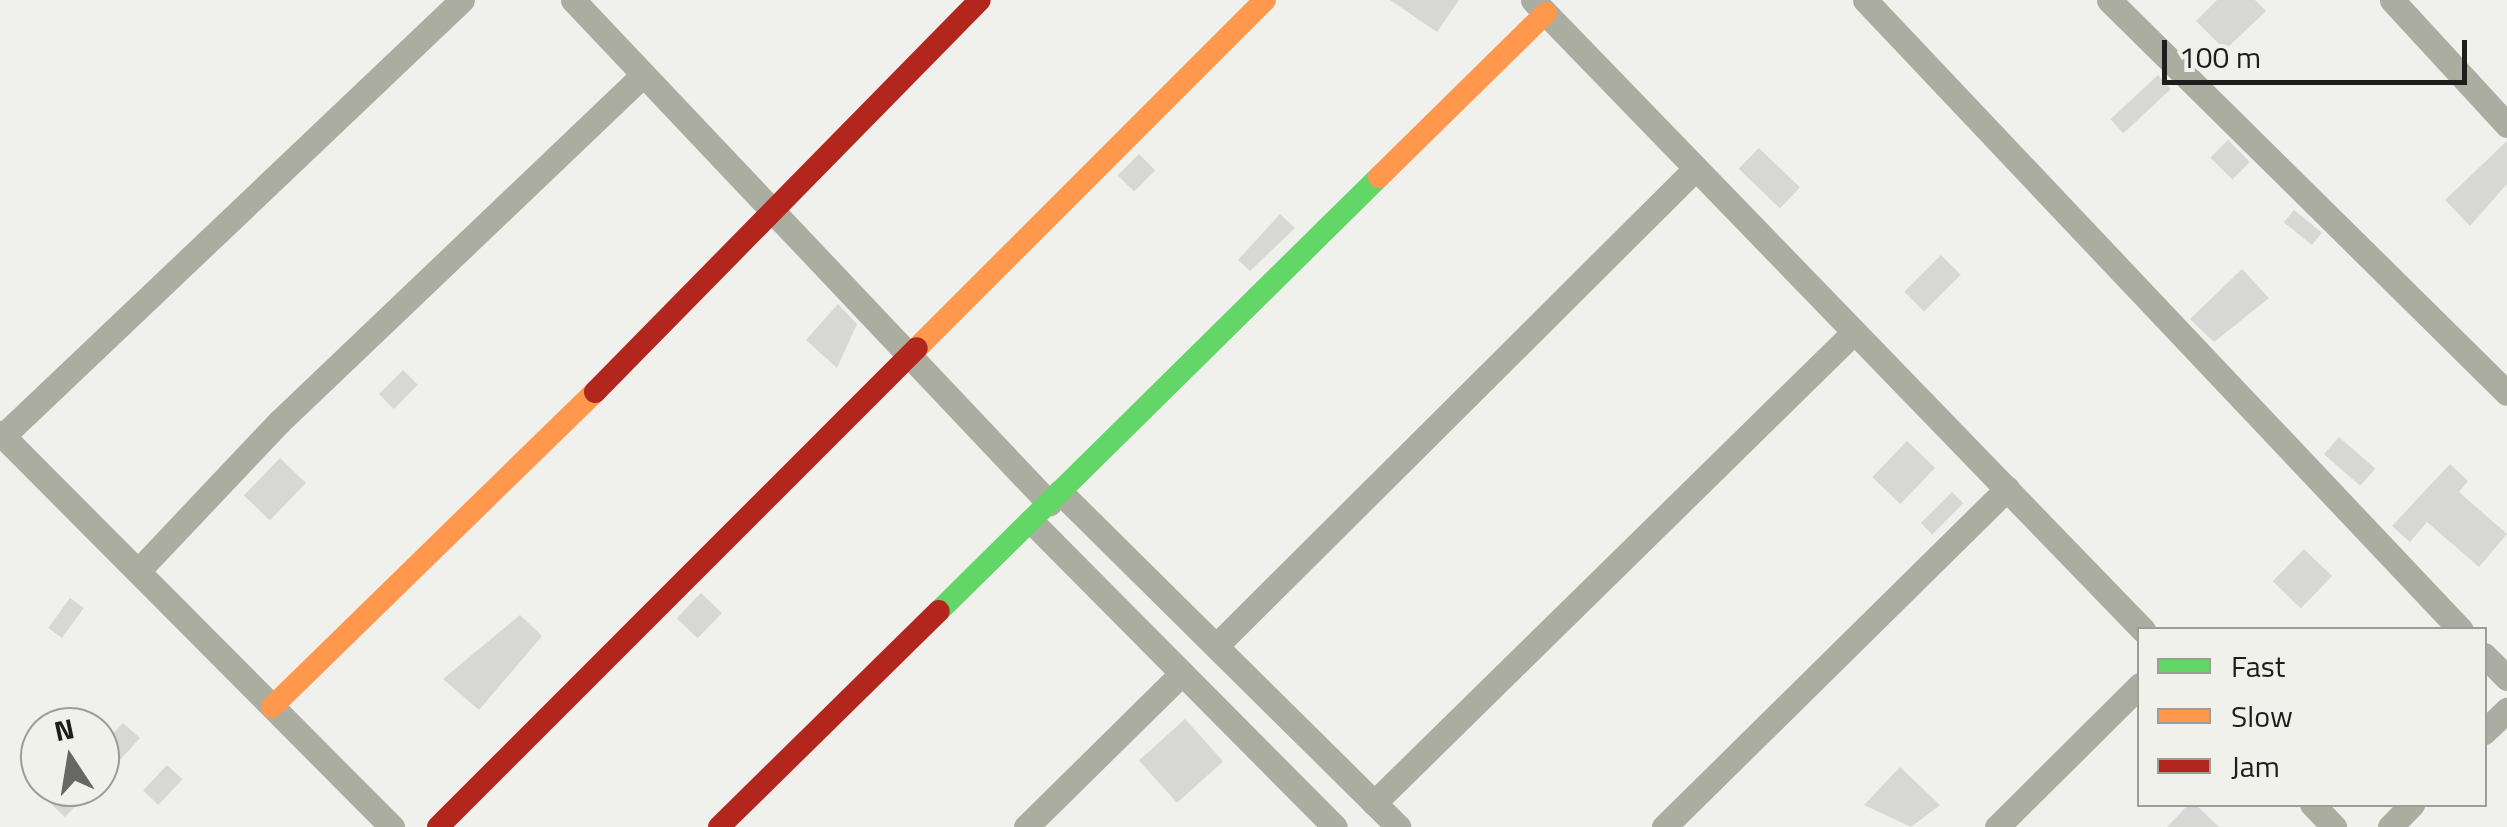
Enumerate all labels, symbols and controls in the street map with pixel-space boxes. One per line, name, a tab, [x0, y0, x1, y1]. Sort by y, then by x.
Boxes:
scale bar	[2167, 20, 2472, 82]
text: 100 m	[2179, 34, 2261, 80]
legend	[2137, 627, 2487, 807]
text: Fast	[2231, 643, 2285, 689]
text: Slow	[2231, 693, 2293, 739]
text: N	[50, 706, 78, 752]
north arrow	[20, 707, 120, 807]
text: Jam	[2231, 743, 2280, 789]

